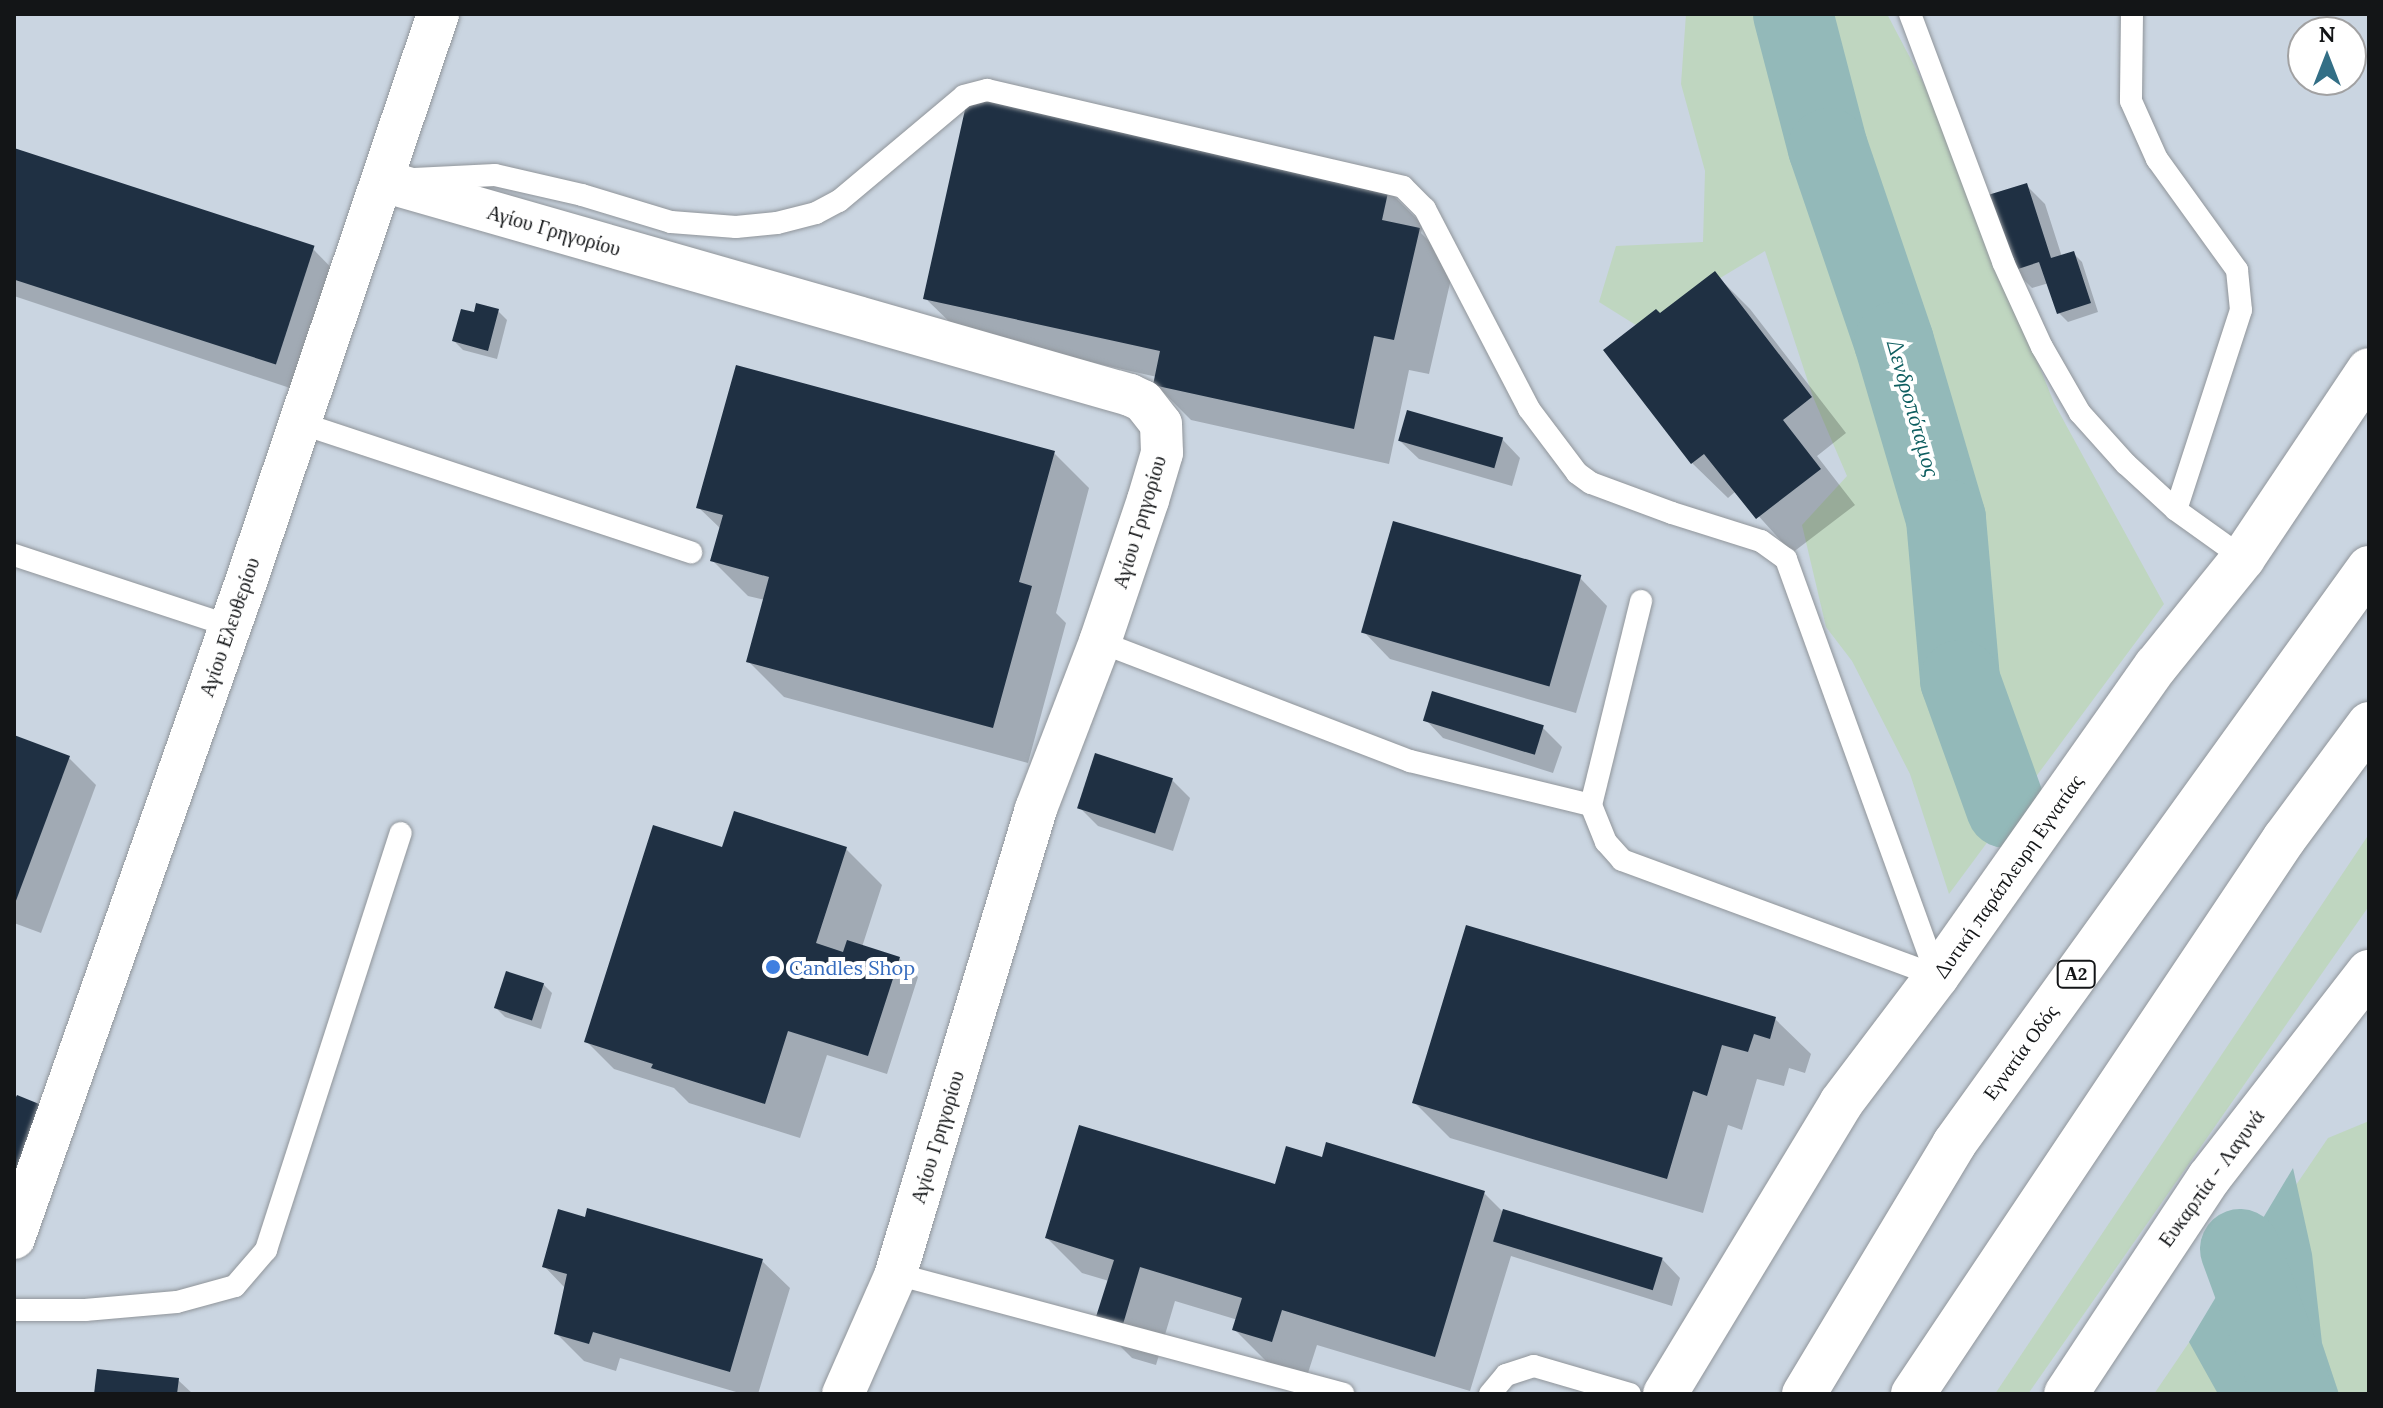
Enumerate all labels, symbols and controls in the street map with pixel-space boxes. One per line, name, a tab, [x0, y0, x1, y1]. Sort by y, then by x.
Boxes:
north arrow	[2287, 16, 2367, 96]
text: N	[2318, 20, 2336, 48]
street label: Αγίου Γρηγορίου	[484, 199, 624, 261]
water label: Δενδροπόταμος	[1881, 336, 1945, 480]
street label: Αγίου Γρηγορίου	[1107, 453, 1171, 591]
street label: Αγίου Ελευθερίου	[194, 554, 264, 700]
street label: Δυτική παράπλευρη Εγνατίας	[1928, 769, 2088, 983]
place label: Candles Shop	[789, 955, 915, 979]
marker: Candles Shop	[764, 958, 782, 976]
road number: Α2	[2056, 960, 2096, 988]
street label: Εγνατία Οδός	[1978, 1000, 2062, 1104]
street label: Αγίου Γρηγορίου	[905, 1068, 969, 1206]
street label: Ευκαρπία - Λαγυνά	[2153, 1105, 2269, 1251]

